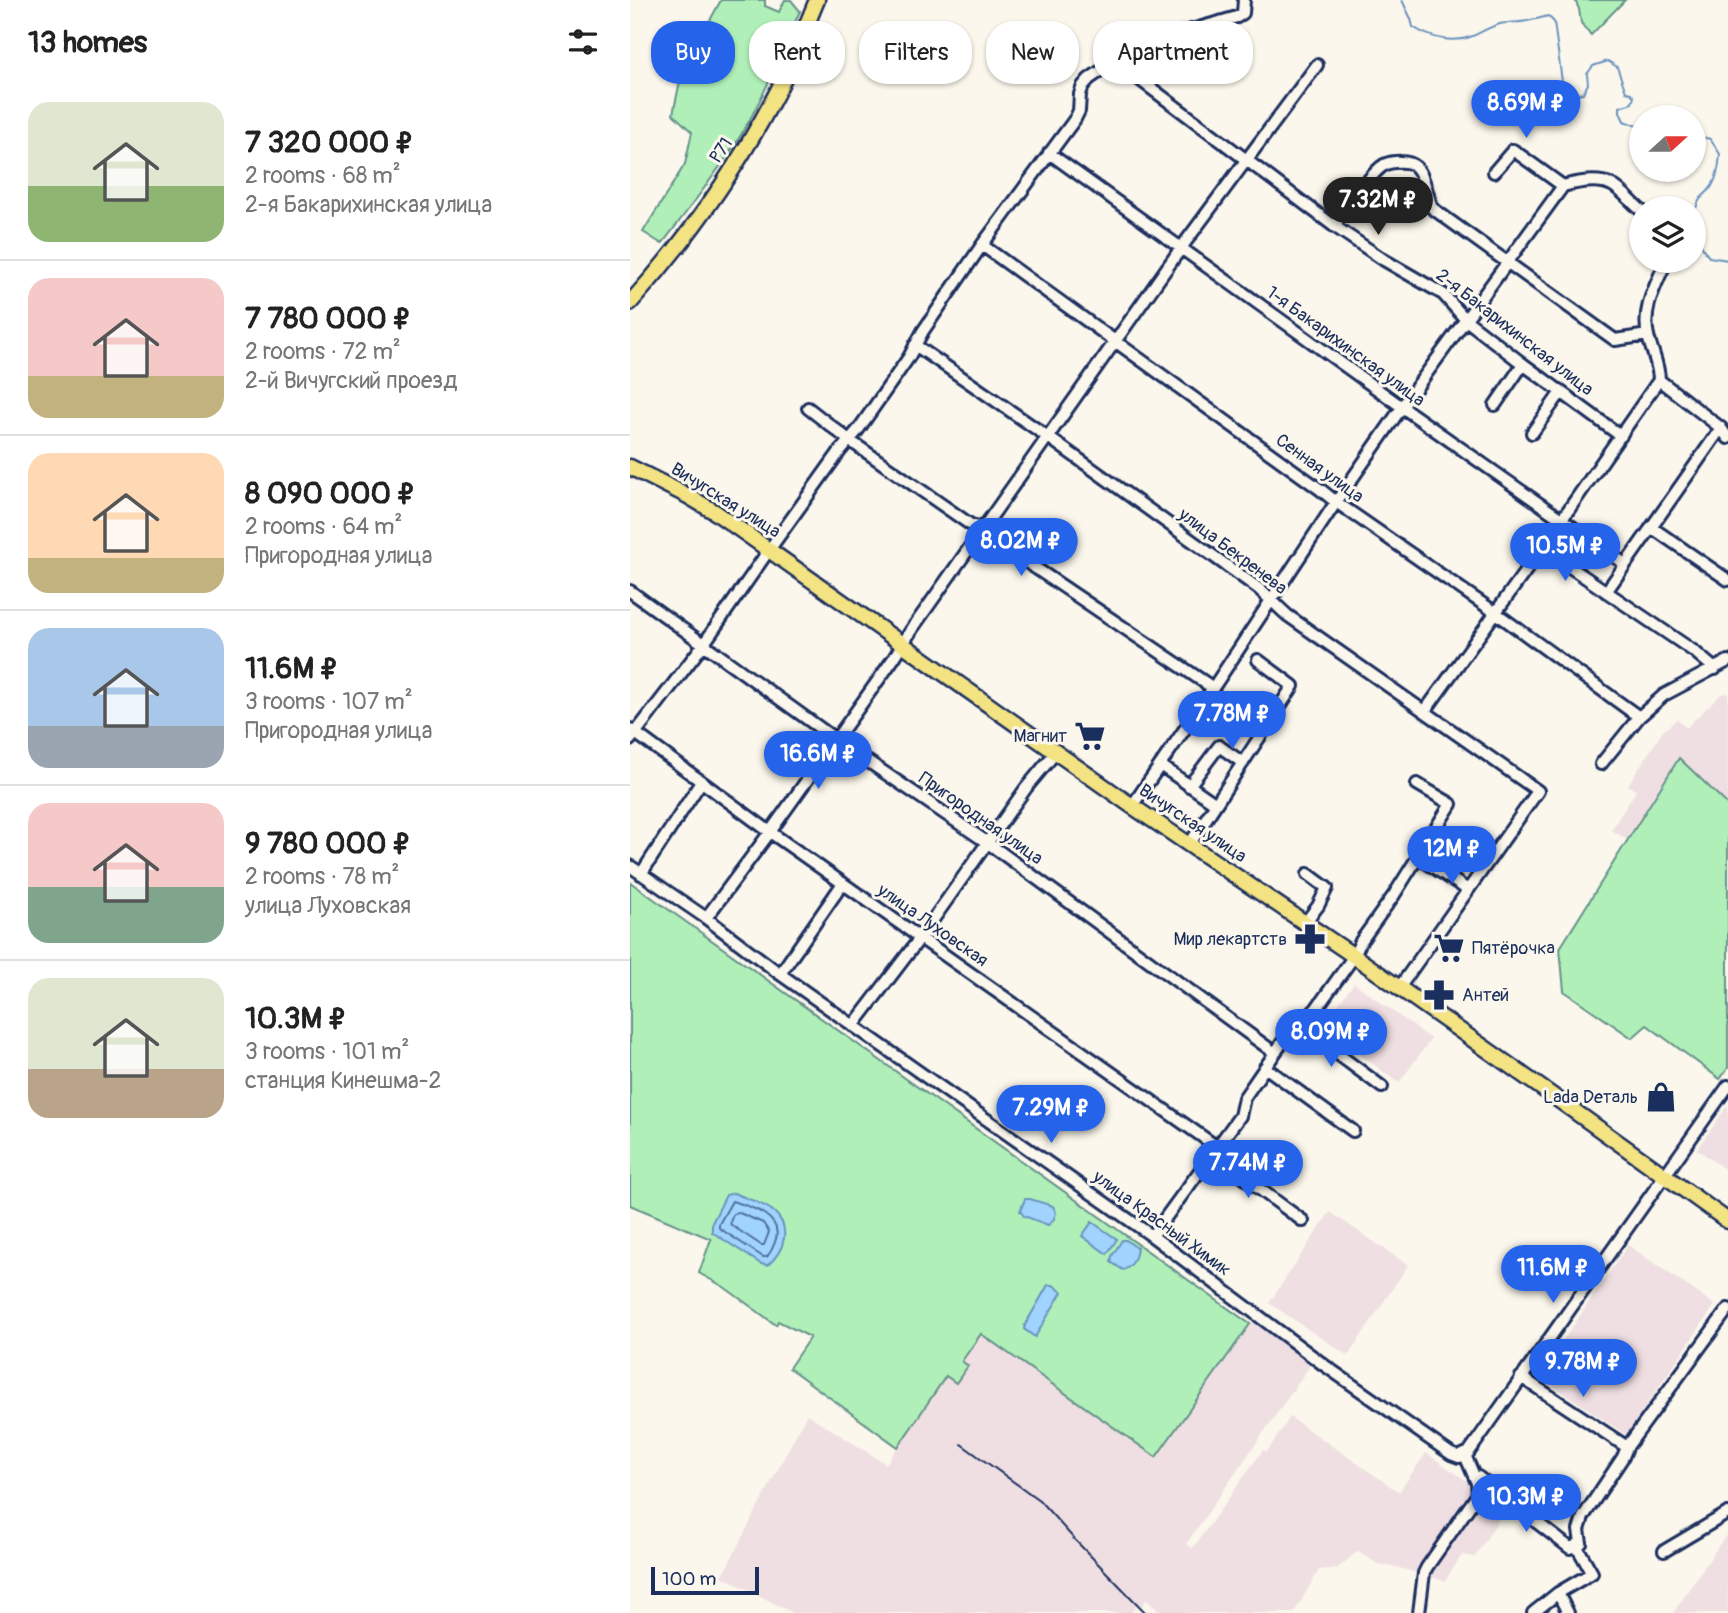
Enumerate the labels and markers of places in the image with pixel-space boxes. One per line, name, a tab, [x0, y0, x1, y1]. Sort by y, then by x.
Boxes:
pin: 8.69M ₽	[1461, 80, 1591, 140]
pin: 7.32M ₽	[1313, 177, 1443, 237]
pin: 8.02M ₽	[956, 518, 1086, 578]
pin: 10.5M ₽	[1500, 524, 1630, 583]
pin: 7.78M ₽	[1167, 692, 1297, 751]
supermarket icon: Магнит	[1073, 719, 1107, 753]
place label: Магнит	[1014, 725, 1067, 748]
pin: 16.6M ₽	[753, 732, 883, 791]
pin: 12M ₽	[1403, 826, 1501, 886]
pharmacy icon: Мир лекартств	[1293, 922, 1327, 956]
place label: Мир лекартств	[1173, 928, 1287, 951]
supermarket icon: Пятёрочка	[1432, 931, 1466, 965]
place label: Пятёрочка	[1472, 937, 1555, 960]
pharmacy icon: Антей	[1422, 978, 1456, 1012]
place label: Антей	[1462, 984, 1509, 1007]
pin: 8.09M ₽	[1266, 1010, 1396, 1069]
shop icon: Lada Dеталь	[1644, 1080, 1678, 1114]
pin: 7.29M ₽	[986, 1086, 1116, 1145]
place label: Lada Dеталь	[1543, 1086, 1638, 1109]
pin: 7.74M ₽	[1183, 1140, 1313, 1200]
pin: 11.6M ₽	[1488, 1246, 1618, 1305]
pin: 9.78M ₽	[1518, 1340, 1648, 1399]
pin: 10.3M ₽	[1461, 1474, 1591, 1534]

